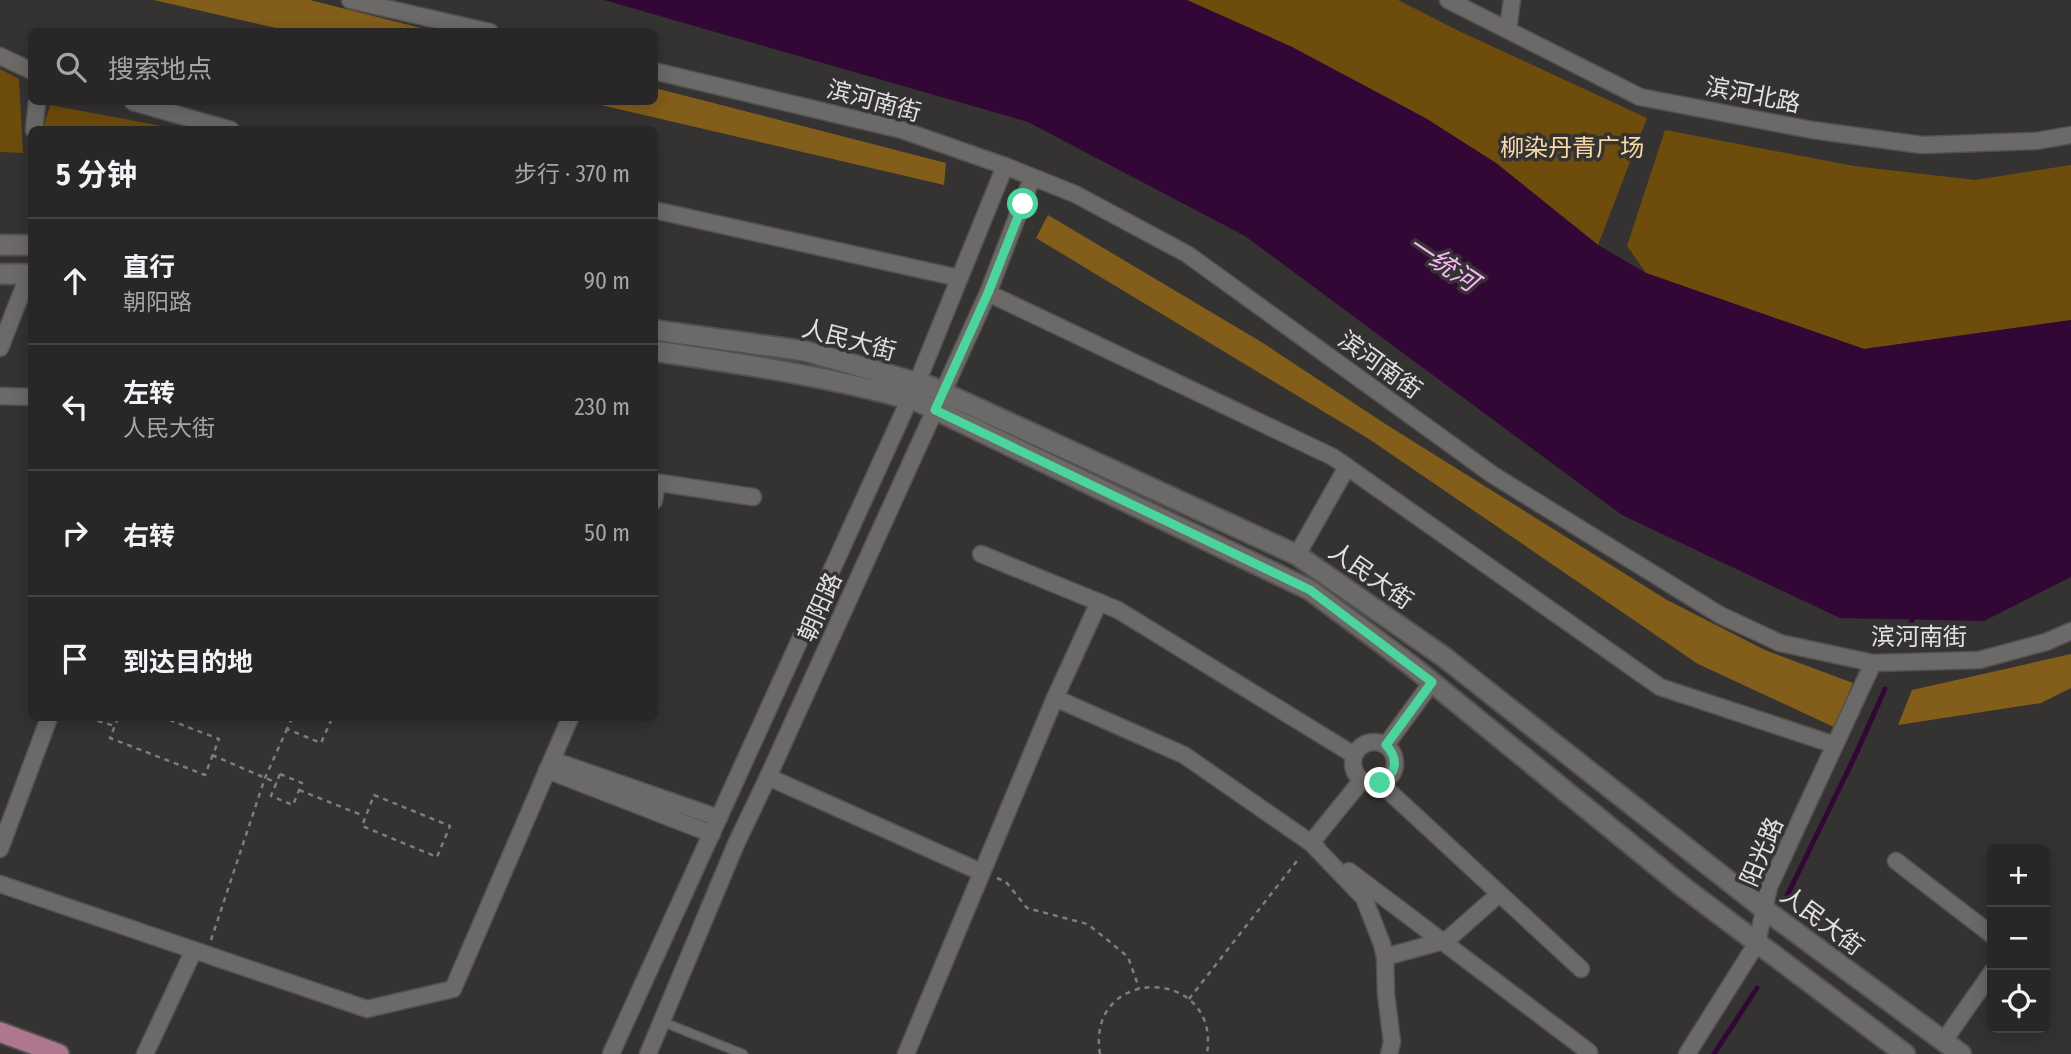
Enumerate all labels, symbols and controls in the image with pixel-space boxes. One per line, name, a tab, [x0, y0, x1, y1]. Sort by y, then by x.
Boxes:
search box	[28, 28, 658, 105]
icon: search	[52, 48, 90, 86]
text: 搜索地点	[108, 54, 212, 85]
street label: 滨河北路	[1703, 72, 1803, 118]
street label: 滨河南街	[824, 75, 924, 127]
park label: 柳染丹青广场	[1500, 134, 1644, 162]
text: 5 分钟	[56, 157, 137, 193]
text: 步行 · 370 m	[514, 160, 630, 188]
route start	[1007, 188, 1038, 219]
water label: 一统河	[1402, 229, 1488, 301]
text: 直行	[123, 252, 175, 283]
icon: ahead	[56, 262, 94, 300]
text: 90 m	[584, 267, 630, 295]
text: 朝阳路	[123, 288, 192, 316]
street label: 人民大街	[799, 314, 899, 366]
street label: 滨河南街	[1333, 325, 1427, 405]
text: 左转	[123, 378, 175, 409]
icon: left	[56, 388, 94, 426]
text: 230 m	[574, 393, 630, 421]
text: 人民大街	[123, 414, 215, 442]
icon: right	[56, 514, 94, 552]
text: 50 m	[584, 519, 630, 547]
text: 右转	[123, 521, 175, 552]
street label: 人民大街	[1324, 537, 1418, 615]
street label: 朝阳路	[793, 568, 847, 646]
street label: 滨河南街	[1871, 623, 1967, 651]
icon: arrive	[56, 640, 94, 678]
text: 到达目的地	[123, 647, 253, 678]
route end	[1364, 767, 1395, 798]
street label: 阳光路	[1735, 813, 1789, 891]
map controls	[1987, 844, 2050, 1033]
button: +	[1987, 844, 2050, 907]
street label: 人民大街	[1775, 881, 1869, 961]
button: −	[1987, 907, 2050, 970]
button: locate	[1987, 970, 2050, 1033]

